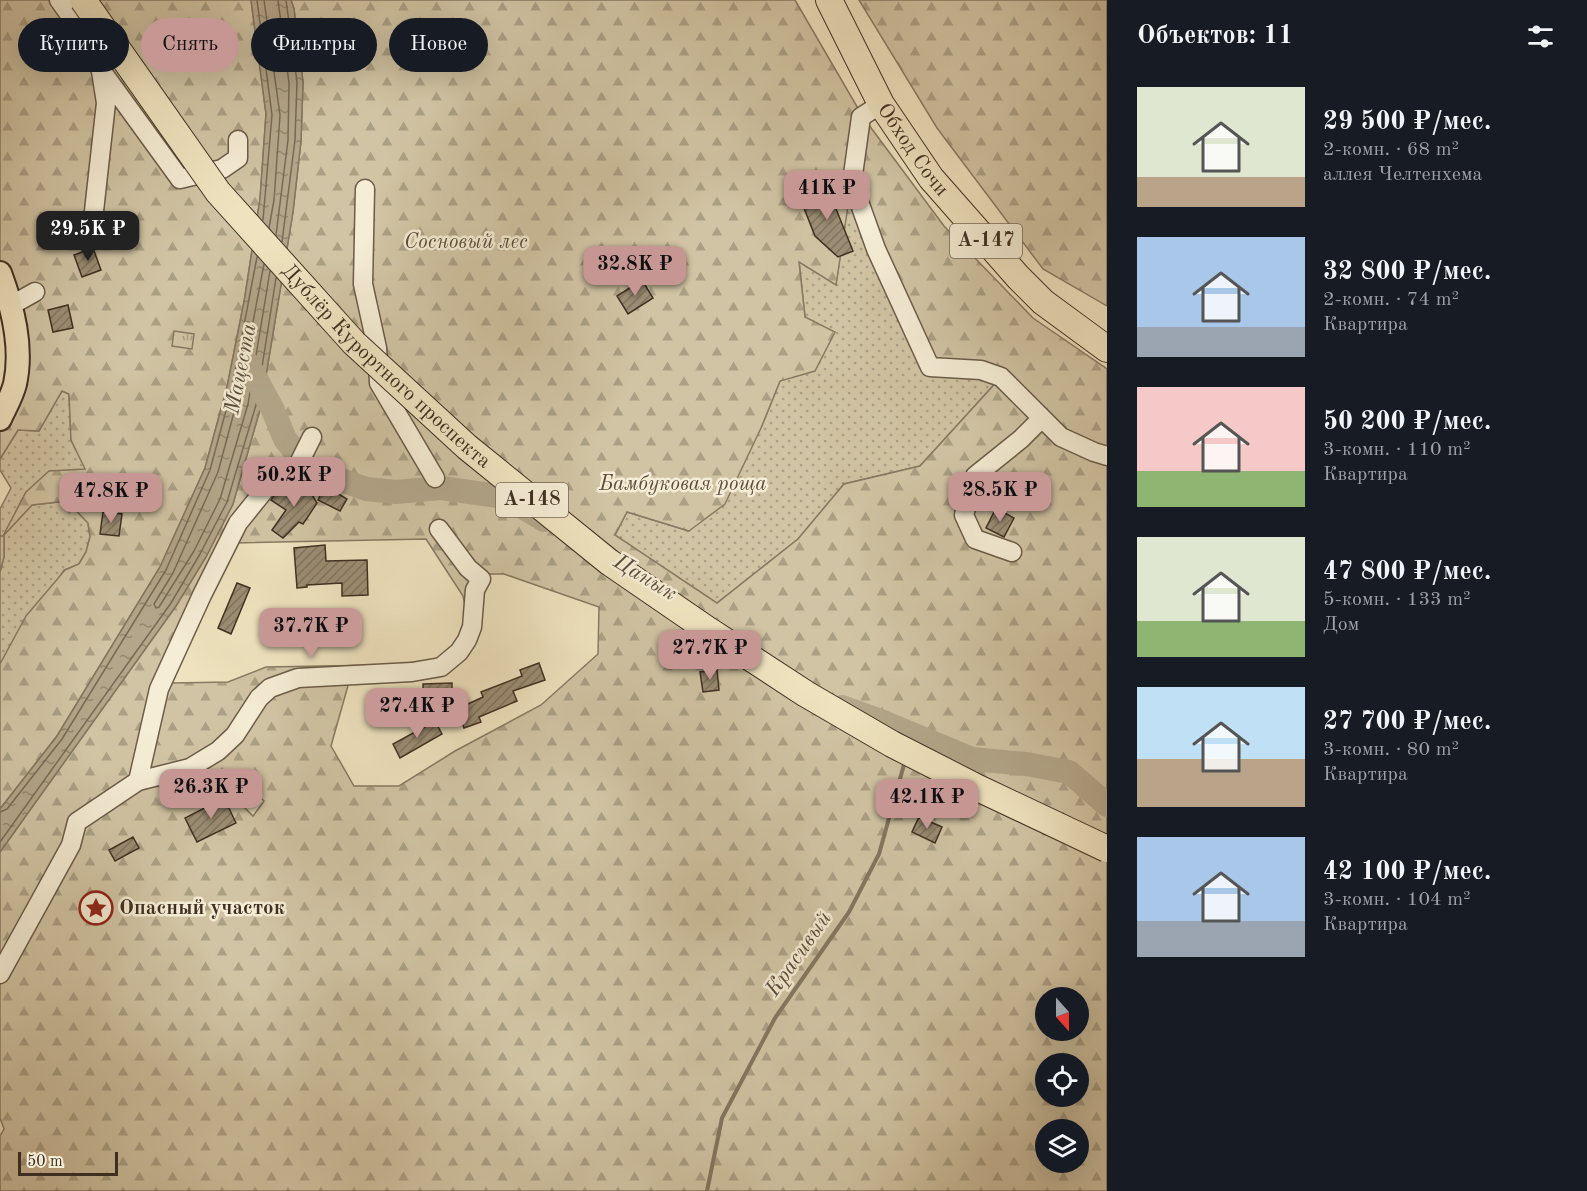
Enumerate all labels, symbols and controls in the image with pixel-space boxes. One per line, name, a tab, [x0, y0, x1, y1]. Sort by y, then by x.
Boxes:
chip: Купить	[18, 18, 129, 72]
chip: Снять	[141, 18, 239, 72]
chip: Фильтры	[251, 18, 377, 72]
chip: Новое	[389, 18, 488, 72]
icon: filters	[1524, 20, 1557, 53]
text: Объектов: 11	[1137, 23, 1293, 49]
street label: Обход Сочи	[873, 100, 952, 200]
text: 29 500 ₽/мес.	[1323, 109, 1491, 135]
icon: home	[1185, 111, 1257, 183]
text: 2-комн. · 68 m²	[1323, 140, 1459, 160]
text: аллея Челтенхема	[1323, 165, 1482, 185]
pin: 41K ₽	[785, 170, 869, 221]
text: 41K ₽	[798, 179, 856, 199]
pin: 29.5K ₽	[33, 211, 143, 262]
text: 29.5K ₽	[50, 220, 126, 240]
road number: А-147	[950, 224, 1022, 258]
park label: Сосновый лес	[404, 232, 528, 253]
pin: 32.8K ₽	[580, 246, 690, 297]
text: 32.8K ₽	[597, 255, 673, 275]
text: 32 800 ₽/мес.	[1323, 259, 1491, 285]
street label: Дублёр Курортного проспекта	[278, 260, 495, 472]
icon: home	[1185, 261, 1257, 333]
text: 2-комн. · 74 m²	[1323, 290, 1459, 310]
text: Квартира	[1323, 315, 1408, 335]
water label: Мацеста	[221, 322, 261, 417]
text: 50 200 ₽/мес.	[1323, 409, 1491, 435]
icon: home	[1185, 411, 1257, 483]
text: 3-комн. · 110 m²	[1323, 440, 1471, 460]
pin: 50.2K ₽	[239, 457, 349, 508]
text: Квартира	[1323, 465, 1408, 485]
text: 50.2K ₽	[256, 466, 332, 486]
pin: 28.5K ₽	[945, 472, 1055, 523]
pin: 47.8K ₽	[56, 473, 166, 524]
park label: Бамбуковая роща	[598, 474, 767, 495]
text: 28.5K ₽	[962, 481, 1038, 501]
text: 47.8K ₽	[73, 482, 149, 502]
road number: А-148	[496, 483, 568, 517]
water label: Цанык	[609, 550, 680, 605]
text: 47 800 ₽/мес.	[1323, 559, 1491, 585]
icon: home	[1185, 561, 1257, 633]
text: 5-комн. · 133 m²	[1323, 590, 1471, 610]
pin: 37.7K ₽	[256, 608, 366, 659]
text: Дом	[1323, 615, 1359, 635]
text: 37.7K ₽	[273, 617, 349, 637]
pin: 27.7K ₽	[655, 630, 765, 681]
text: 27.7K ₽	[672, 639, 748, 659]
pin: 27.4K ₽	[362, 688, 472, 739]
text: 27.4K ₽	[379, 697, 455, 717]
text: 27 700 ₽/мес.	[1323, 709, 1491, 735]
icon: home	[1185, 711, 1257, 783]
text: 3-комн. · 80 m²	[1323, 740, 1459, 760]
text: Квартира	[1323, 765, 1408, 785]
pin: 26.3K ₽	[156, 769, 266, 820]
text: 26.3K ₽	[173, 778, 249, 798]
pin: 42.1K ₽	[872, 779, 982, 830]
text: 42.1K ₽	[889, 788, 965, 808]
text: 42 100 ₽/мес.	[1323, 859, 1491, 885]
icon: home	[1185, 861, 1257, 933]
place icon: Опасный участок	[78, 890, 114, 926]
text: 3-комн. · 104 m²	[1323, 890, 1471, 910]
place label: Опасный участок	[119, 898, 285, 919]
water label: Красивый	[761, 907, 836, 1001]
text: Квартира	[1323, 915, 1408, 935]
north arrow	[1035, 987, 1089, 1041]
map controls	[1035, 987, 1089, 1173]
button: locate	[1035, 1053, 1089, 1107]
button: layers	[1035, 1119, 1089, 1173]
scale bar	[18, 1149, 118, 1176]
text: 50 m	[27, 1154, 63, 1170]

